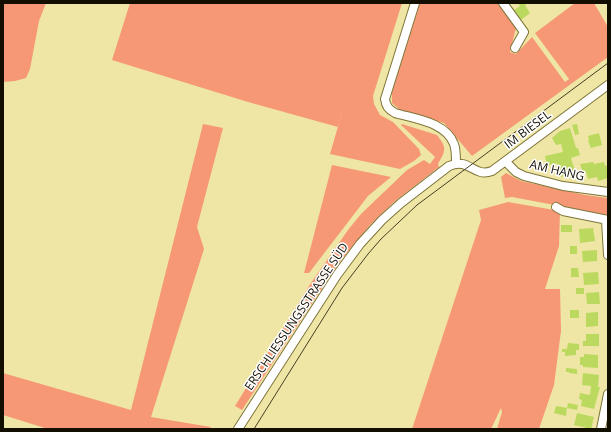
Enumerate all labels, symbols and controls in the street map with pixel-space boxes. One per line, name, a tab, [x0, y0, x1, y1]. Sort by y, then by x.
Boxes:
street label: IM BIESEL	[502, 108, 554, 152]
street label: AM HANG	[528, 158, 586, 184]
street label: ERSCHLIESSUNGSSTRASSE SÜD	[242, 241, 352, 393]

